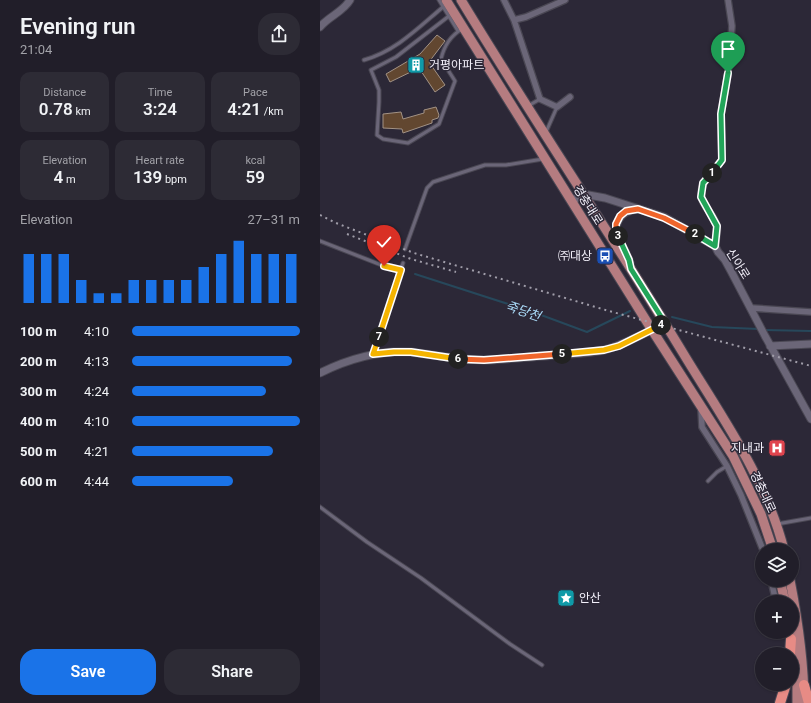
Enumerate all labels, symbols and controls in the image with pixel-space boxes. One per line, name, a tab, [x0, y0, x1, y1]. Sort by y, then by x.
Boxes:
button: share	[258, 13, 300, 55]
text: Evening run	[20, 14, 136, 39]
pin	[711, 32, 745, 73]
icon: arrive	[717, 38, 739, 60]
text: 21:04	[20, 42, 52, 57]
building icon: 거평아파트	[406, 55, 426, 75]
place label: 거평아파트	[429, 58, 484, 72]
text: Distance	[43, 86, 86, 99]
text: Time	[148, 86, 172, 99]
text: Pace	[243, 86, 268, 99]
text: 0.78	[39, 99, 73, 119]
text: 3:24	[143, 99, 177, 119]
text: 4:21	[227, 99, 261, 119]
text: km	[73, 105, 91, 118]
text: /km	[261, 105, 283, 118]
text: Elevation	[42, 154, 87, 167]
text: Heart rate	[136, 154, 184, 167]
text: kcal	[245, 154, 265, 167]
pin: 1	[702, 163, 722, 183]
text: 1	[709, 166, 715, 179]
text: 4	[54, 167, 63, 187]
text: 139	[133, 167, 162, 187]
text: 59	[246, 167, 265, 187]
text: m	[63, 173, 76, 186]
text: bpm	[162, 173, 187, 186]
street label: 경충대로	[570, 183, 606, 227]
text: Elevation	[20, 212, 73, 227]
text: 27–31 m	[248, 212, 300, 227]
pin: 2	[685, 224, 705, 244]
pin	[367, 225, 401, 266]
pin: 3	[608, 226, 628, 246]
text: 2	[692, 227, 698, 240]
text: 3	[615, 229, 621, 242]
icon: check	[373, 231, 395, 253]
bus stop icon: ㈜대상	[595, 246, 615, 266]
street label: 신아로	[723, 246, 753, 282]
place label: ㈜대상	[558, 249, 592, 263]
water label: 죽당천	[504, 298, 543, 324]
pin: 4	[651, 315, 671, 335]
text: 4	[658, 318, 664, 331]
text: 100 m	[20, 324, 57, 339]
text: 4:10	[84, 324, 109, 339]
pin: 7	[369, 327, 389, 347]
text: 7	[376, 330, 382, 343]
pin: 5	[552, 344, 572, 364]
text: 5	[559, 347, 565, 360]
pin: 6	[448, 349, 468, 369]
text: 6	[455, 352, 461, 365]
text: 200 m	[20, 354, 57, 369]
text: 4:13	[84, 354, 109, 369]
text: 300 m	[20, 384, 57, 399]
text: 4:24	[84, 384, 109, 399]
text: 400 m	[20, 414, 57, 429]
text: 4:10	[84, 414, 109, 429]
hospital icon: 지내과	[767, 438, 787, 458]
place label: 지내과	[731, 441, 764, 455]
text: 500 m	[20, 444, 57, 459]
text: 4:21	[84, 444, 109, 459]
street label: 경충대로	[747, 469, 779, 515]
text: 600 m	[20, 474, 57, 489]
text: 4:44	[84, 474, 109, 489]
map controls	[755, 543, 799, 691]
button: layers	[755, 543, 799, 587]
place icon: 안산	[556, 588, 576, 608]
place label: 안산	[579, 591, 601, 605]
button: +	[755, 595, 799, 639]
button: −	[755, 647, 799, 691]
button: Save	[20, 649, 156, 695]
button: Share	[164, 649, 300, 695]

